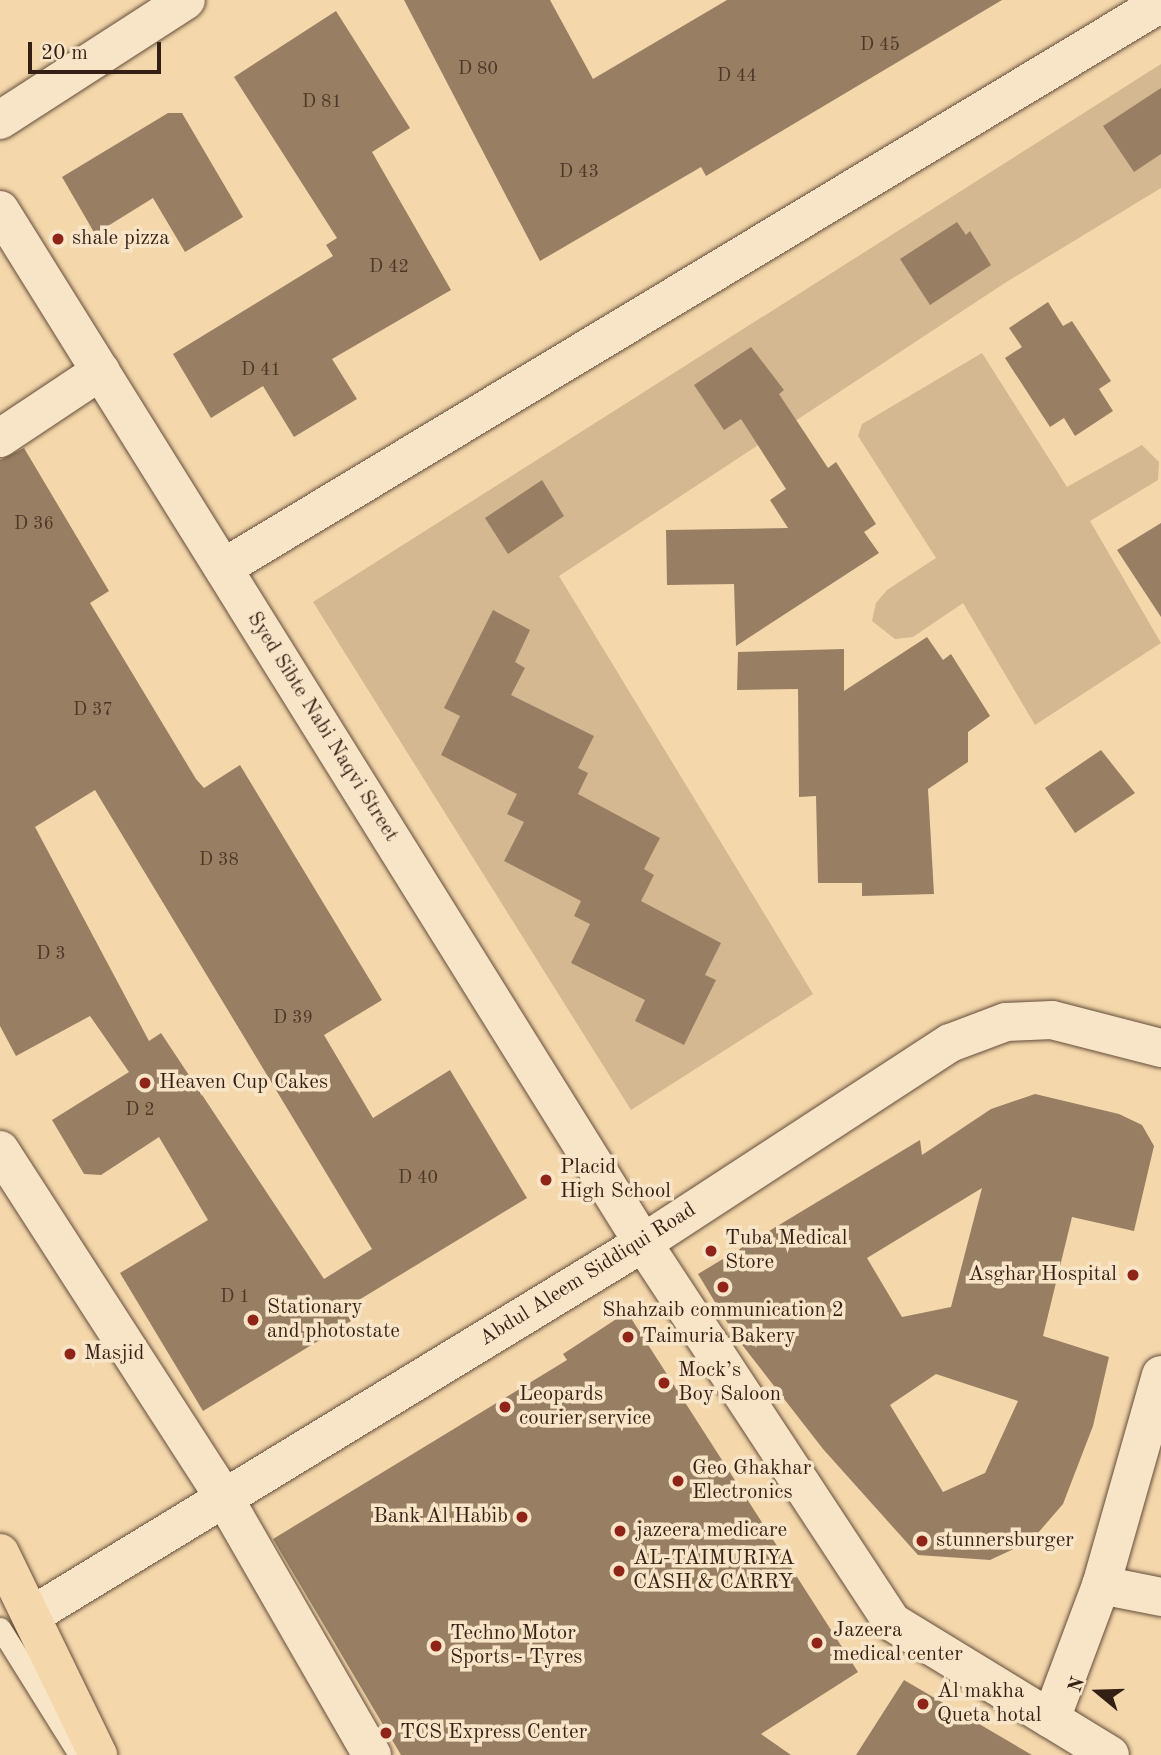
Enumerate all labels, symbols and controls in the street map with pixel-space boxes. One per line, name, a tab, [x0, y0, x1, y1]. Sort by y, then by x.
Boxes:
scale bar	[32, 28, 164, 72]
house number: D 45	[860, 34, 900, 56]
text: 20 m	[41, 43, 88, 64]
house number: D 80	[458, 58, 498, 80]
house number: D 44	[717, 65, 757, 87]
house number: D 81	[302, 91, 342, 113]
house number: D 43	[559, 161, 599, 183]
place label: shale pizza	[72, 226, 170, 252]
marker: shale pizza	[50, 231, 66, 247]
house number: D 42	[369, 256, 409, 278]
house number: D 41	[241, 359, 281, 381]
house number: D 36	[14, 513, 54, 535]
street label: Syed Sibte Nabi Naqvi Street	[241, 607, 403, 847]
house number: D 37	[73, 699, 113, 721]
house number: D 38	[199, 849, 239, 871]
house number: D 3	[36, 943, 66, 965]
house number: D 39	[273, 1007, 313, 1029]
place label: Heaven Cup Cakes	[159, 1070, 328, 1096]
marker: Heaven Cup Cakes	[137, 1075, 153, 1091]
house number: D 2	[125, 1099, 155, 1121]
place label: Placid High School	[560, 1155, 671, 1205]
house number: D 40	[398, 1167, 438, 1189]
marker: Placid High School	[538, 1172, 554, 1188]
street label: Abdul Aleem Siddiqui Road	[475, 1198, 701, 1352]
place label: Tuba Medical Store	[725, 1226, 847, 1276]
marker: Tuba Medical Store	[703, 1243, 719, 1259]
place label: Asghar Hospital	[968, 1262, 1117, 1288]
marker: Asghar Hospital	[1123, 1265, 1143, 1285]
marker: Shahzaib communication 2	[715, 1279, 731, 1295]
house number: D 1	[220, 1286, 250, 1308]
place label: Stationary and photostate	[267, 1295, 400, 1345]
place label: Shahzaib communication 2	[602, 1298, 844, 1324]
marker: Stationary and photostate	[245, 1312, 261, 1328]
place label: Taimuria Bakery	[642, 1324, 796, 1350]
marker: Taimuria Bakery	[620, 1329, 636, 1345]
place label: Masjid	[84, 1341, 144, 1367]
marker: Masjid	[62, 1346, 78, 1362]
place label: Mock’s Boy Saloon	[678, 1358, 781, 1408]
marker: Mock’s Boy Saloon	[656, 1375, 672, 1391]
place label: Leopards courier service	[519, 1382, 651, 1432]
marker: Leopards courier service	[497, 1399, 513, 1415]
place label: Geo Ghakhar Electronics	[692, 1456, 811, 1506]
marker: Geo Ghakhar Electronics	[670, 1473, 686, 1489]
place label: Bank Al Habib	[373, 1504, 508, 1530]
marker: Bank Al Habib	[514, 1509, 530, 1525]
place label: jazeera medicare	[636, 1518, 787, 1544]
marker: jazeera medicare	[610, 1521, 630, 1541]
place label: stunnersburger	[936, 1528, 1074, 1554]
marker: stunnersburger	[914, 1533, 930, 1549]
place label: AL-TAIMURIYA CASH & CARRY	[633, 1546, 795, 1596]
marker: AL-TAIMURIYA CASH & CARRY	[611, 1563, 627, 1579]
place label: Jazeera medical center	[833, 1618, 963, 1668]
place label: Techno Motor Sports - Tyres	[450, 1621, 582, 1671]
marker: Jazeera medical center	[807, 1633, 827, 1653]
marker: Techno Motor Sports - Tyres	[428, 1638, 444, 1654]
north arrow	[1063, 1657, 1133, 1727]
text: N	[1066, 1675, 1089, 1695]
place label: Al makha Queta hotal	[937, 1679, 1041, 1729]
marker: Al makha Queta hotal	[915, 1696, 931, 1712]
place label: TCS Express Center	[400, 1720, 587, 1746]
marker: TCS Express Center	[378, 1725, 394, 1741]

